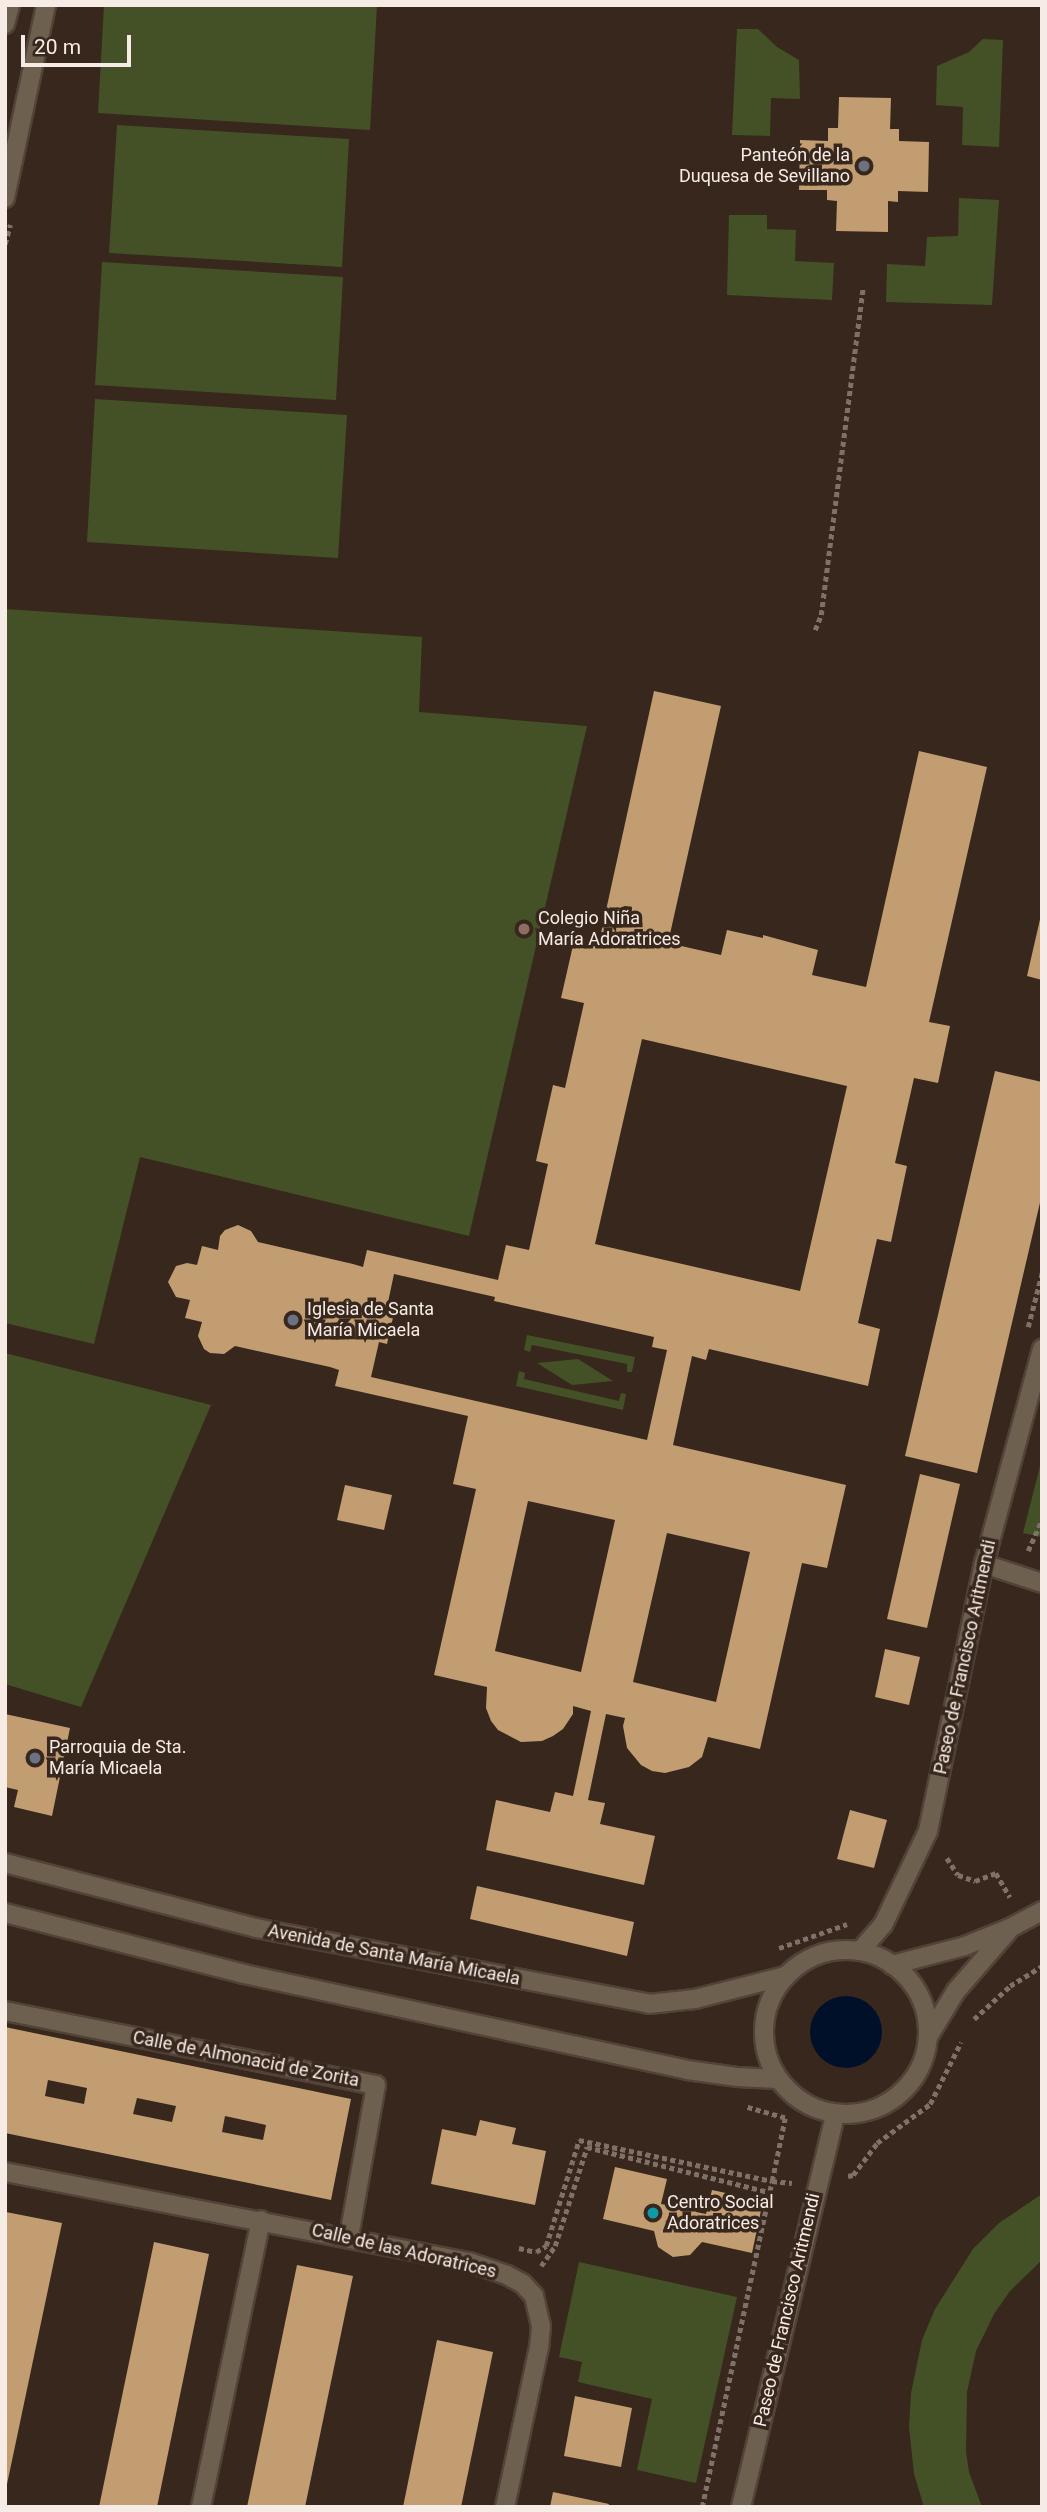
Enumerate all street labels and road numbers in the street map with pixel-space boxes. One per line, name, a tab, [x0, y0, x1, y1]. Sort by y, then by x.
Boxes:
street label: Paseo de Francisco Aritmendi	[930, 1538, 1000, 1776]
street label: Avenida de Santa María Micaela	[266, 1920, 522, 1990]
street label: Calle de Almonacid de Zorita	[131, 2026, 361, 2092]
street label: Paseo de Francisco Aritmendi	[750, 2191, 824, 2429]
street label: Calle de las Adoratrices	[310, 2219, 498, 2283]

